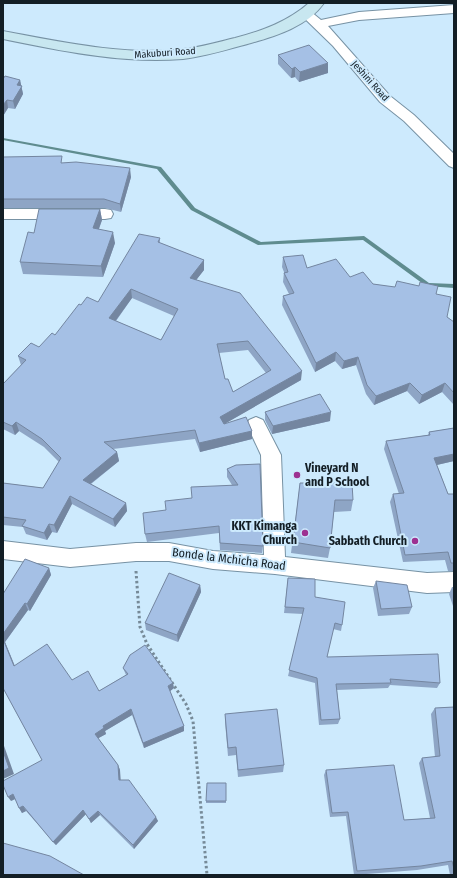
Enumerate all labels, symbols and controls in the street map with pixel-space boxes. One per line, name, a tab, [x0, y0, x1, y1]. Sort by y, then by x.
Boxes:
street label: Makuburi Road	[134, 45, 196, 61]
street label: Jeshini Road	[349, 58, 391, 104]
place label: Vineyard N and P School	[304, 461, 370, 489]
marker: Vineyard N and P School	[292, 470, 302, 480]
place label: KKT Kimanga Church	[232, 519, 297, 547]
marker: KKT Kimanga Church	[300, 528, 310, 538]
place label: Sabbath Church	[329, 534, 407, 548]
marker: Sabbath Church	[410, 536, 420, 546]
street label: Bonde la Mchicha Road	[171, 545, 287, 573]

